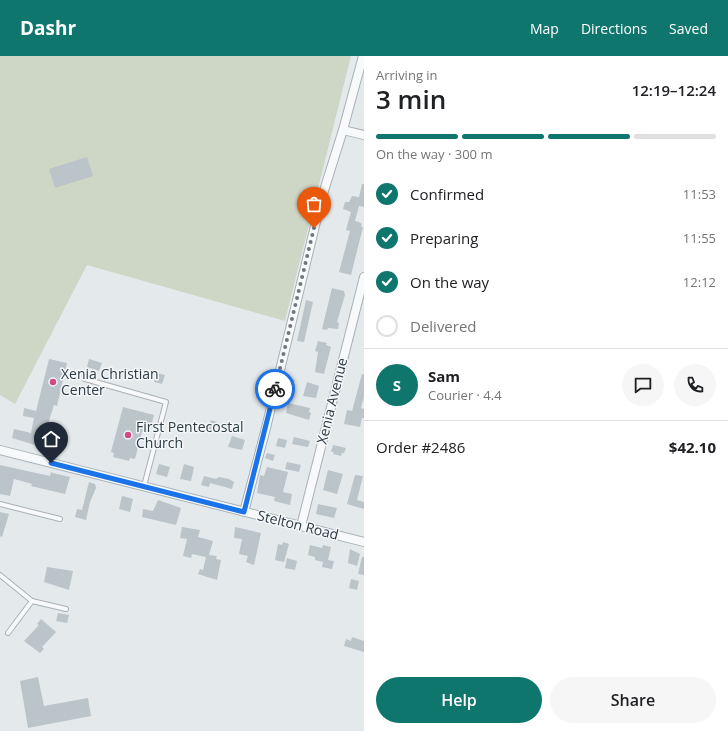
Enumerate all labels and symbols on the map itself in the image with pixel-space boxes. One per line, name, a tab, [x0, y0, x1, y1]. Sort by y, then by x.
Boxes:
pin	[297, 187, 331, 228]
street label: Xenia Avenue	[312, 356, 351, 446]
place label: Xenia Christian Center	[61, 364, 159, 399]
courier	[255, 369, 295, 409]
marker: Xenia Christian Center	[48, 377, 58, 387]
place label: First Pentecostal Church	[136, 417, 244, 452]
pin	[34, 422, 68, 463]
marker: First Pentecostal Church	[123, 430, 133, 440]
street label: Stelton Road	[256, 505, 341, 544]

